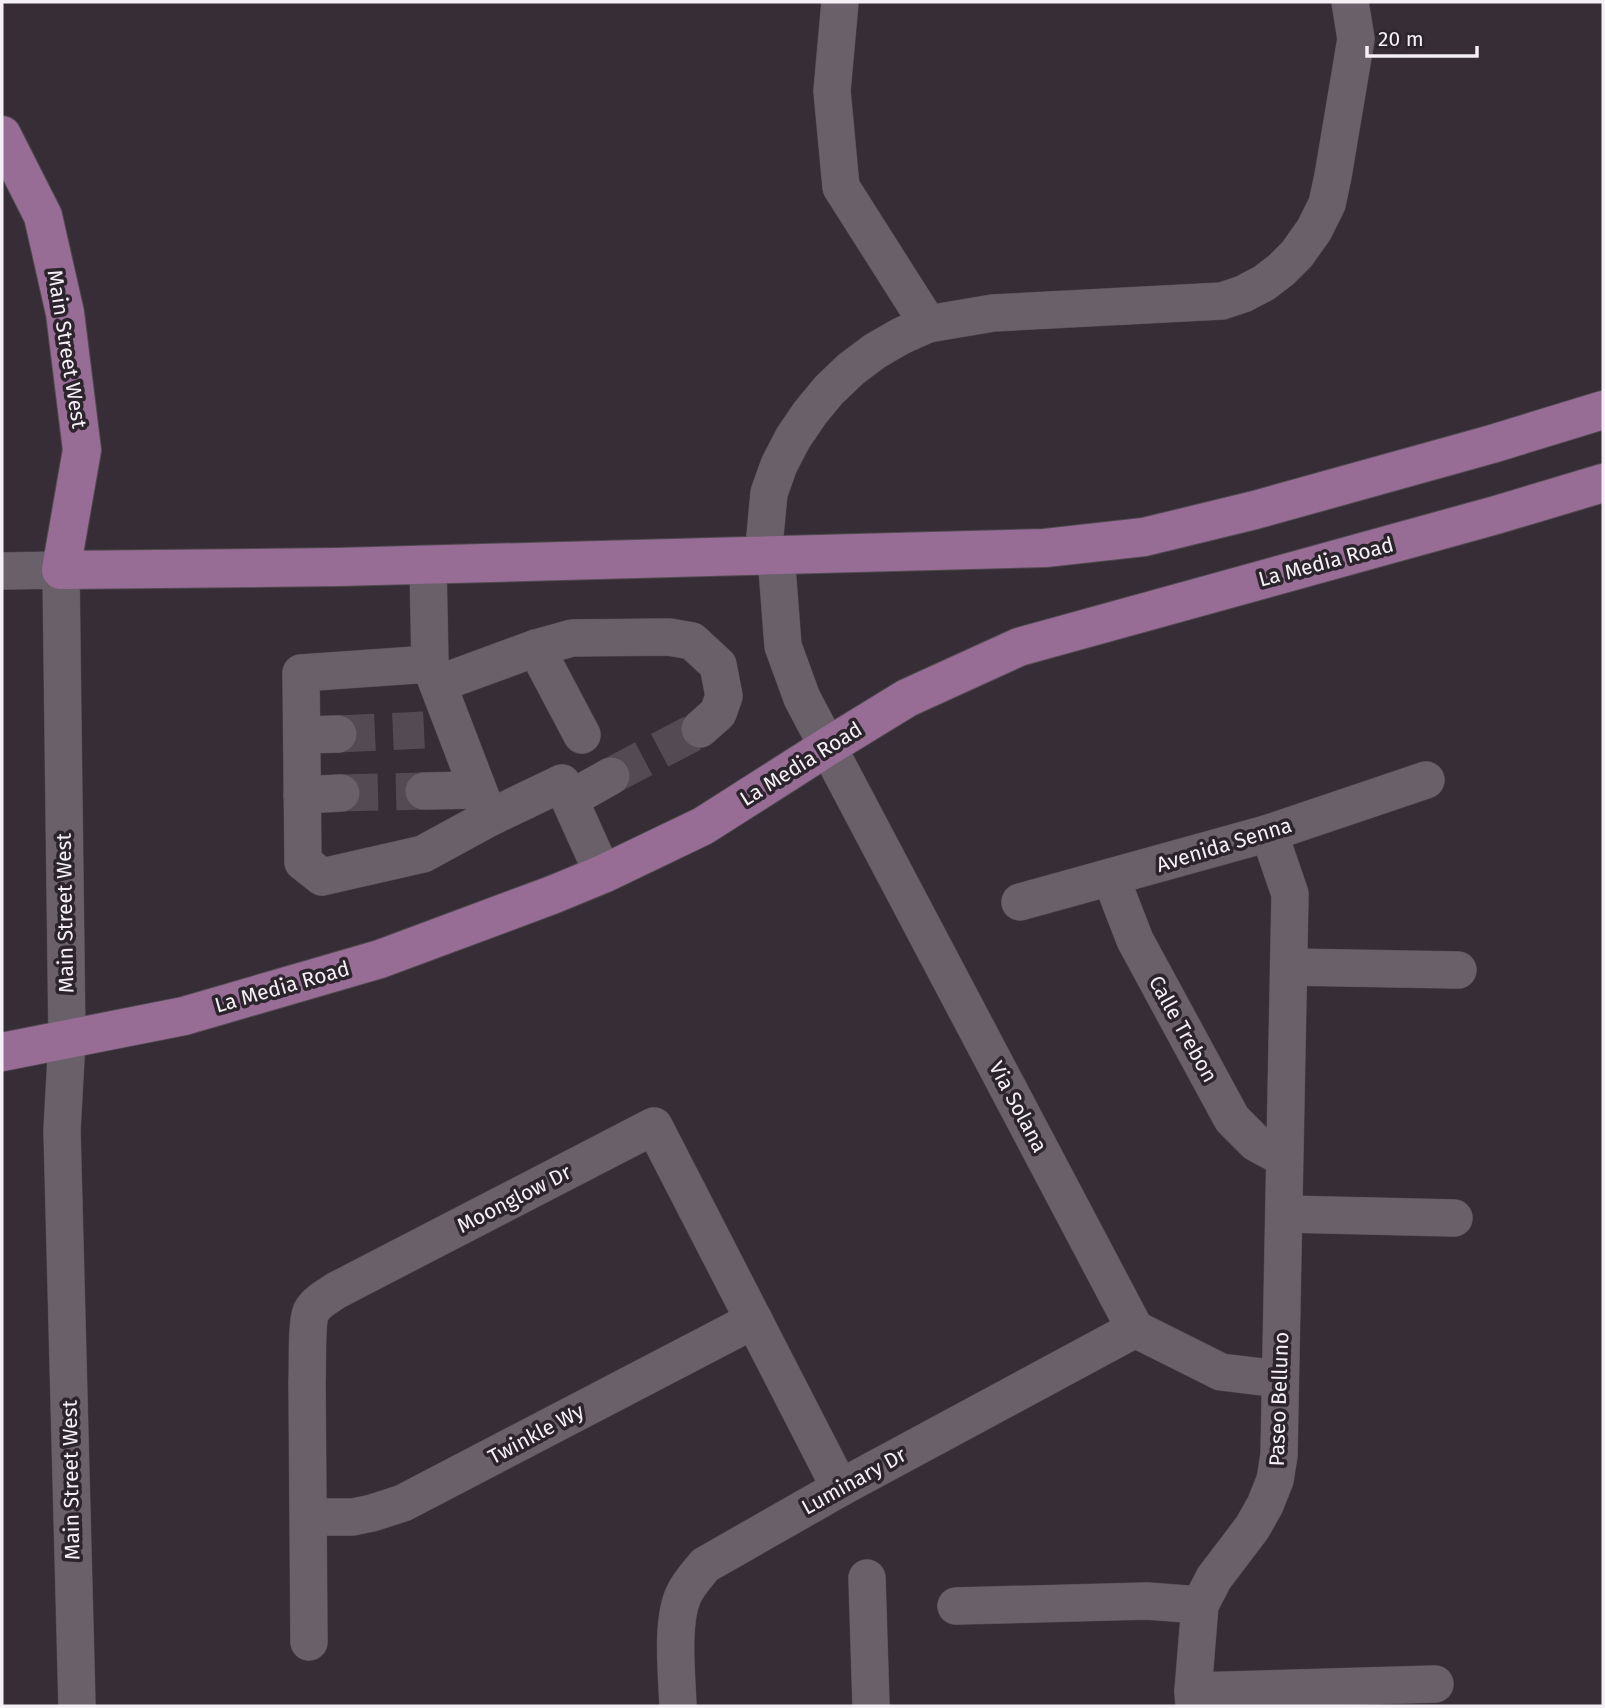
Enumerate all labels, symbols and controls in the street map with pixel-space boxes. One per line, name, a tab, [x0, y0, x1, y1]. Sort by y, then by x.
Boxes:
scale bar	[1367, 14, 1477, 58]
text: 20 m	[1378, 26, 1424, 52]
street label: Main Street West	[42, 268, 92, 430]
street label: La Media Road	[1256, 531, 1396, 593]
street label: La Media Road	[735, 716, 867, 812]
street label: Avenida Senna	[1153, 812, 1295, 878]
street label: Main Street West	[51, 832, 79, 993]
street label: La Media Road	[212, 955, 352, 1019]
street label: Calle Trebon	[1143, 971, 1223, 1087]
street label: Via Solana	[983, 1057, 1053, 1157]
street label: Moonglow Dr	[453, 1159, 575, 1239]
street label: Paseo Belluno	[1264, 1331, 1294, 1467]
street label: Twinkle Wy	[484, 1398, 589, 1470]
street label: Main Street West	[57, 1399, 85, 1560]
street label: Luminary Dr	[797, 1442, 911, 1520]

